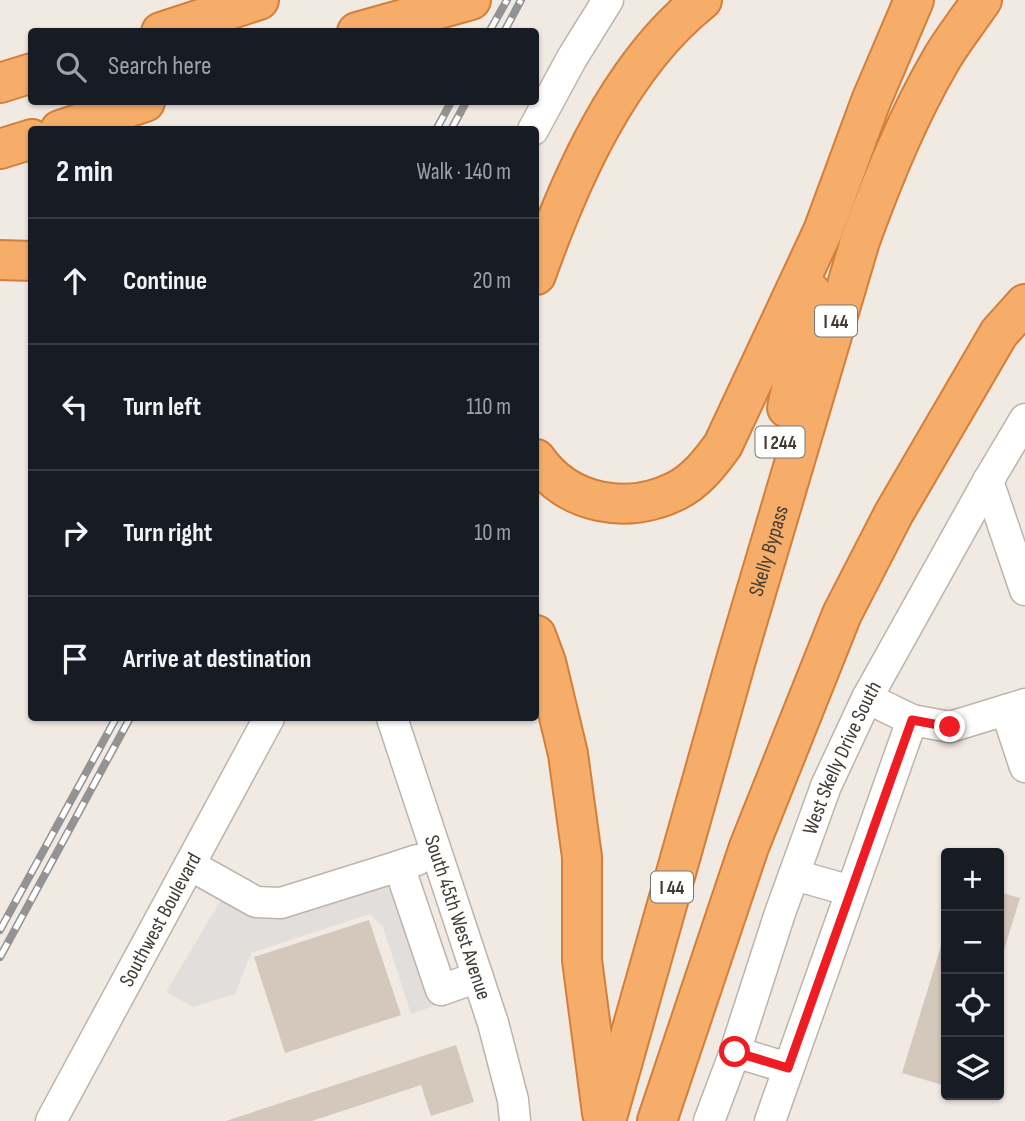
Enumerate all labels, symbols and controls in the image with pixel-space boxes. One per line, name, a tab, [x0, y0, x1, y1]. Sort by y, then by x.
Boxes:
search box	[28, 28, 539, 105]
icon: search	[52, 48, 90, 86]
text: Search here	[108, 51, 211, 82]
text: 2 min	[56, 154, 113, 190]
text: Walk · 140 m	[416, 158, 511, 186]
icon: ahead	[56, 262, 94, 300]
text: Continue	[123, 266, 207, 297]
text: 20 m	[473, 267, 511, 295]
road number: I 44	[815, 306, 857, 336]
icon: left	[56, 388, 94, 426]
text: Turn left	[123, 392, 201, 423]
text: 110 m	[466, 393, 511, 421]
road number: I 244	[756, 426, 804, 458]
street label: Skelly Bypass	[744, 502, 794, 599]
icon: right	[56, 514, 94, 552]
text: Turn right	[123, 518, 212, 549]
text: 10 m	[474, 519, 511, 547]
icon: arrive	[56, 640, 94, 678]
text: Arrive at destination	[123, 644, 311, 675]
street label: West Skelly Drive South	[797, 677, 887, 838]
route end	[934, 711, 965, 742]
street label: South 45th West Avenue	[419, 832, 496, 1003]
street label: Southwest Boulevard	[114, 848, 207, 991]
map controls	[941, 848, 1004, 1100]
button: +	[941, 848, 1004, 911]
road number: I 44	[651, 872, 693, 902]
button: −	[941, 911, 1004, 974]
button: locate	[941, 974, 1004, 1037]
route start	[719, 1036, 750, 1067]
button: layers	[941, 1037, 1004, 1100]

